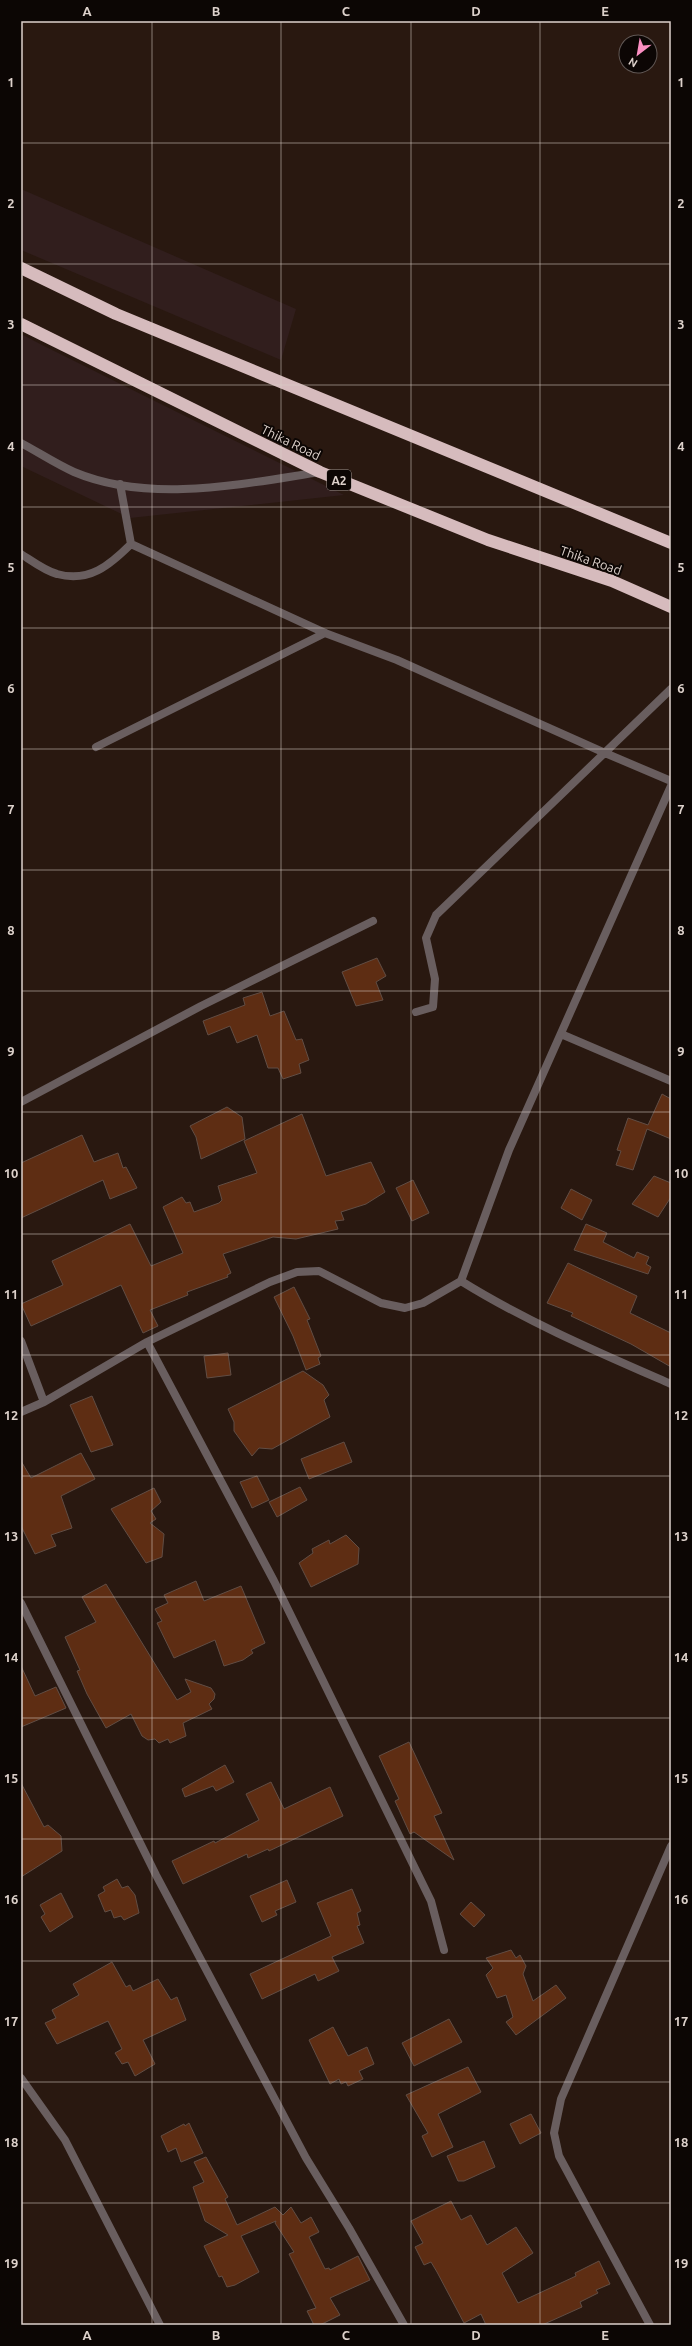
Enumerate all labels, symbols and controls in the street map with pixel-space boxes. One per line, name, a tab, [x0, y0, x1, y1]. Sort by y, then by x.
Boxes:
text: A	[82, 4, 92, 18]
text: B	[212, 4, 221, 18]
text: C	[342, 4, 351, 18]
text: D	[471, 4, 481, 18]
text: E	[601, 4, 609, 18]
north arrow	[618, 34, 658, 74]
text: N	[626, 55, 639, 70]
text: 1	[7, 75, 15, 89]
text: 1	[677, 75, 685, 89]
text: 2	[7, 196, 15, 210]
text: 2	[677, 196, 685, 210]
text: 3	[7, 317, 15, 331]
text: 3	[677, 317, 685, 331]
street label: Thika Road	[259, 422, 323, 462]
text: 4	[7, 439, 15, 453]
text: 4	[677, 439, 685, 453]
road number: A2	[327, 470, 351, 490]
street label: Thika Road	[558, 543, 624, 577]
text: 5	[7, 560, 15, 574]
text: 5	[677, 560, 685, 574]
text: 6	[7, 681, 15, 695]
text: 6	[677, 681, 685, 695]
text: 7	[7, 802, 15, 816]
text: 7	[677, 802, 685, 816]
text: 8	[7, 923, 15, 937]
text: 8	[677, 923, 685, 937]
text: 9	[7, 1044, 15, 1058]
text: 9	[677, 1044, 685, 1058]
text: 10	[4, 1166, 18, 1180]
text: 10	[674, 1166, 688, 1180]
text: 11	[4, 1287, 18, 1301]
text: 11	[674, 1287, 688, 1301]
text: 12	[4, 1408, 18, 1422]
text: 12	[674, 1408, 688, 1422]
text: 13	[4, 1529, 18, 1543]
text: 13	[674, 1529, 688, 1543]
text: 14	[4, 1650, 18, 1664]
text: 14	[674, 1650, 688, 1664]
text: 15	[4, 1771, 18, 1785]
text: 15	[674, 1771, 688, 1785]
text: 16	[4, 1892, 18, 1906]
text: 16	[674, 1892, 688, 1906]
text: 17	[4, 2014, 18, 2028]
text: 17	[674, 2014, 688, 2028]
text: 18	[4, 2135, 18, 2149]
text: 18	[674, 2135, 688, 2149]
text: 19	[4, 2256, 18, 2270]
text: 19	[674, 2256, 688, 2270]
text: A	[82, 2328, 92, 2342]
text: B	[212, 2328, 221, 2342]
text: C	[342, 2328, 351, 2342]
text: D	[471, 2328, 481, 2342]
text: E	[601, 2328, 609, 2342]

